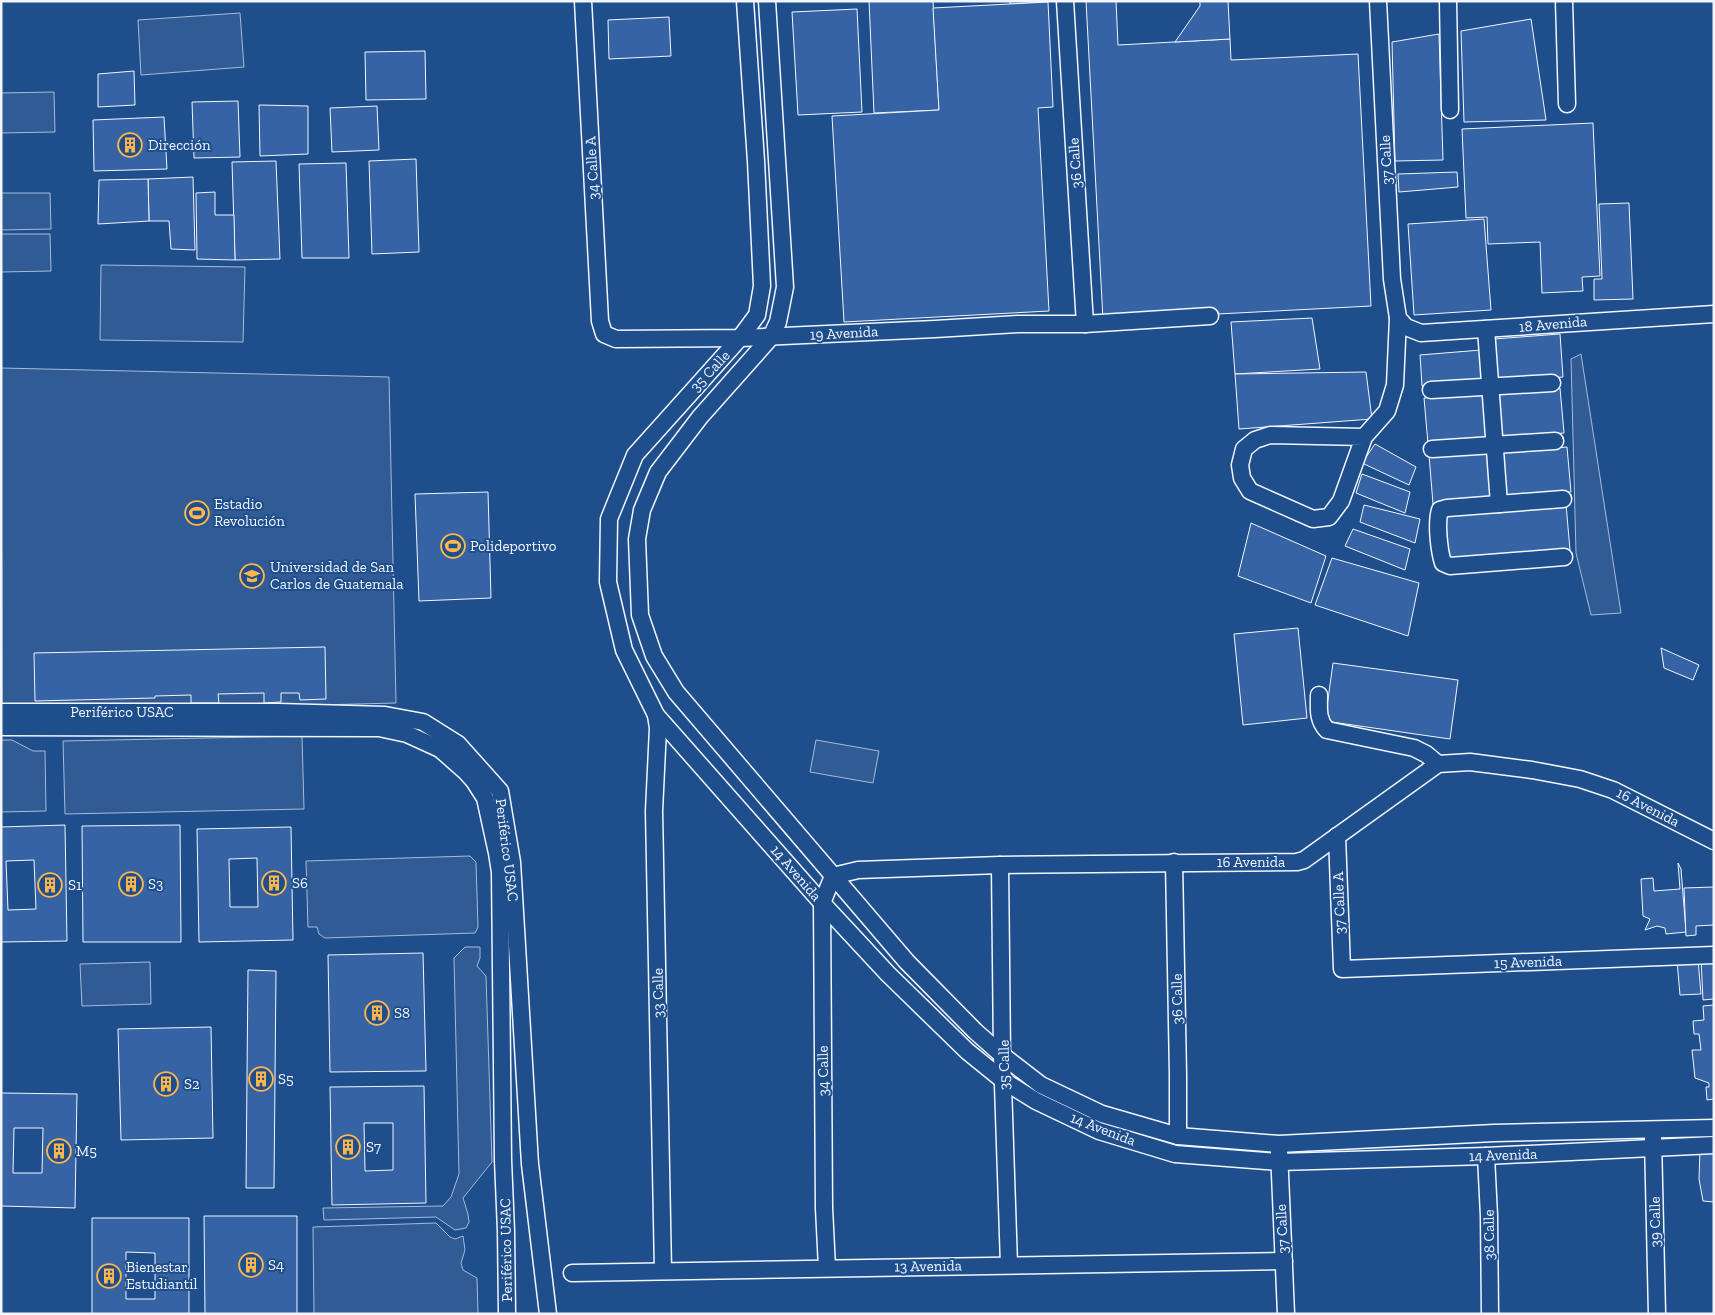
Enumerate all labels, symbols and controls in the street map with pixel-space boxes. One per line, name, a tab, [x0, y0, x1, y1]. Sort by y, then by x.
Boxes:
building icon: Dirección	[117, 132, 143, 158]
street label: 37 Calle	[1376, 135, 1396, 185]
place label: Dirección	[148, 136, 211, 154]
street label: 34 Calle A	[581, 136, 603, 200]
street label: 36 Calle	[1064, 137, 1086, 189]
street label: 18 Avenida	[1518, 312, 1588, 336]
street label: 19 Avenida	[809, 322, 879, 344]
street label: 35 Calle	[686, 346, 734, 396]
place label: Estadio Revolución	[214, 495, 285, 530]
sports icon: Estadio Revolución	[184, 500, 210, 526]
sports icon: Polideportivo	[440, 533, 466, 559]
place label: Polideportivo	[470, 537, 557, 555]
place label: Universidad de San Carlos de Guatemala	[270, 558, 404, 593]
school or university icon: Universidad de San Carlos de Guatemala	[239, 563, 265, 589]
street label: Periférico USAC	[70, 703, 174, 721]
street label: 16 Avenida	[1613, 783, 1683, 831]
street label: Periférico USAC	[492, 797, 522, 903]
street label: 14 Avenida	[767, 841, 825, 905]
street label: 16 Avenida	[1217, 853, 1285, 871]
building icon: S6	[261, 870, 287, 896]
building icon: S3	[118, 871, 144, 897]
street label: 37 Calle A	[1329, 871, 1349, 935]
building icon: S1	[37, 872, 63, 898]
place label: S6	[292, 874, 308, 892]
place label: S3	[148, 875, 163, 893]
place label: S1	[68, 876, 82, 894]
street label: 15 Avenida	[1494, 952, 1562, 972]
street label: 33 Calle	[649, 968, 667, 1018]
street label: 36 Calle	[1168, 974, 1186, 1024]
building icon: S8	[364, 1000, 390, 1026]
place label: S8	[394, 1004, 410, 1022]
street label: 35 Calle	[995, 1040, 1013, 1090]
street label: 34 Calle	[814, 1045, 832, 1097]
building icon: S5	[248, 1066, 274, 1092]
place label: S5	[278, 1070, 294, 1088]
building icon: S2	[153, 1071, 179, 1097]
place label: S2	[184, 1075, 200, 1093]
street label: 14 Avenida	[1068, 1108, 1138, 1150]
building icon: S7	[335, 1134, 361, 1160]
building icon: M5	[46, 1138, 72, 1164]
place label: S7	[366, 1138, 381, 1156]
place label: M5	[76, 1142, 97, 1160]
street label: 14 Avenida	[1468, 1145, 1538, 1165]
street label: 39 Calle	[1646, 1197, 1664, 1247]
street label: Periférico USAC	[496, 1198, 516, 1302]
street label: 37 Calle	[1272, 1204, 1292, 1254]
street label: 38 Calle	[1480, 1209, 1498, 1261]
building icon: S4	[238, 1252, 264, 1278]
place label: S4	[268, 1256, 284, 1274]
street label: 13 Avenida	[894, 1256, 962, 1276]
place label: Bienestar Estudiantil	[126, 1258, 197, 1293]
building icon: Bienestar Estudiantil	[96, 1263, 122, 1289]

